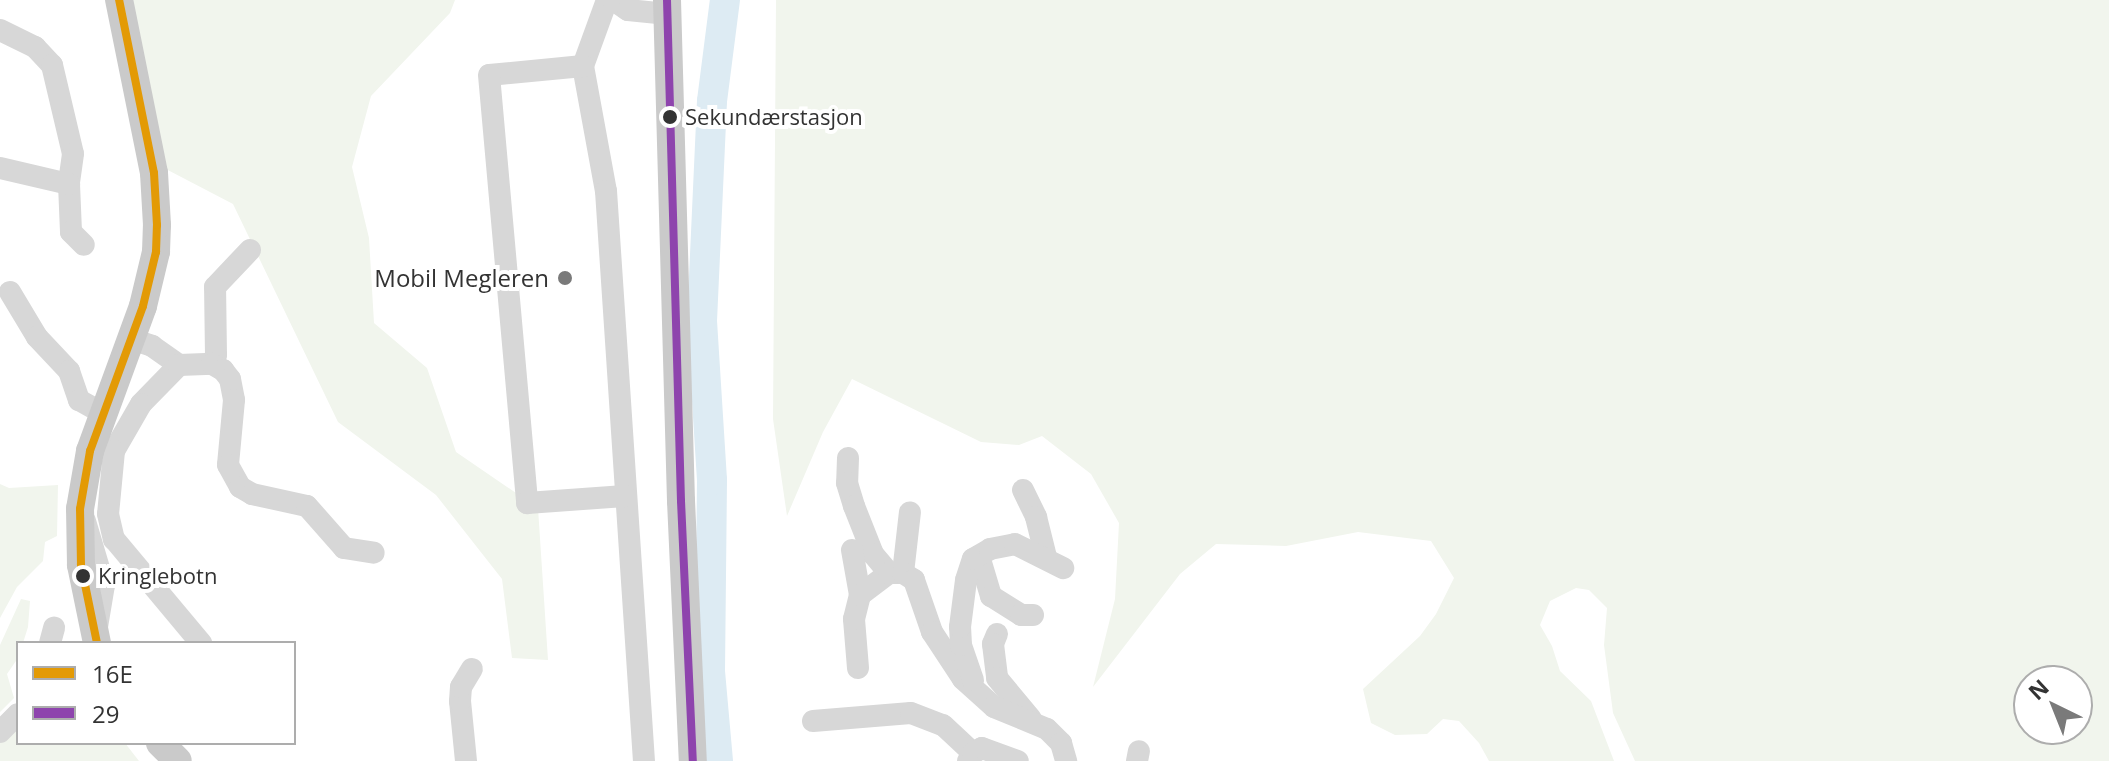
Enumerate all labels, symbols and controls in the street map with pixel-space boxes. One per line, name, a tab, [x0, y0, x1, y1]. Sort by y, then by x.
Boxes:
place label: Sekundærstasjon	[685, 104, 863, 130]
marker: Sekundærstasjon	[662, 109, 678, 125]
place label: Mobil Megleren	[374, 264, 549, 292]
marker: Mobil Megleren	[556, 269, 574, 287]
place label: Kringlebotn	[98, 563, 217, 589]
marker: Kringlebotn	[75, 568, 91, 584]
legend	[16, 641, 296, 745]
text: 16E	[92, 657, 133, 690]
north arrow	[2013, 665, 2093, 745]
text: N	[2021, 672, 2055, 706]
text: 29	[92, 697, 119, 730]

